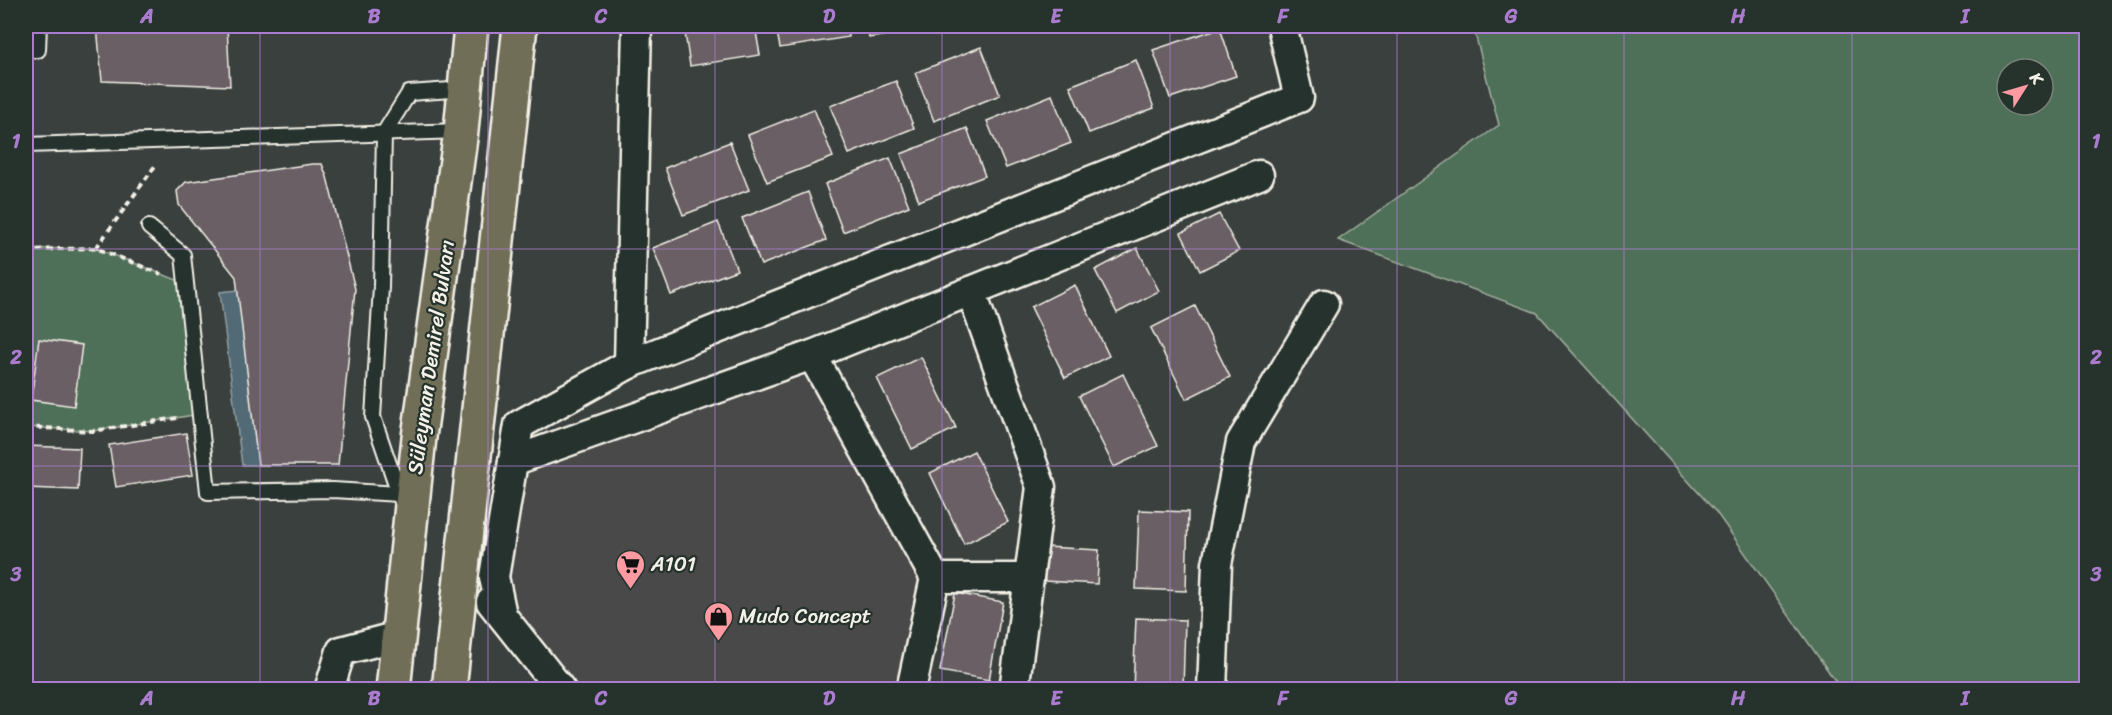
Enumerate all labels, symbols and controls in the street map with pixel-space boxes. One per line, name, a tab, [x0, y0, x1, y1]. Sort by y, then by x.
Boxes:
text: A	[139, 0, 154, 34]
text: B	[368, 0, 381, 34]
text: C	[594, 0, 608, 34]
text: D	[823, 0, 836, 34]
text: E	[1050, 0, 1063, 34]
text: F	[1277, 0, 1290, 34]
text: G	[1504, 0, 1518, 34]
text: H	[1730, 0, 1746, 34]
text: I	[1960, 0, 1971, 34]
north arrow	[1995, 57, 2055, 117]
text: K	[2021, 65, 2052, 92]
text: 1	[12, 124, 21, 159]
text: 1	[2092, 124, 2101, 159]
street label: Süleyman Demirel Bulvarı	[396, 237, 466, 477]
text: 2	[9, 340, 22, 375]
text: 2	[2089, 340, 2102, 375]
place label: A101	[650, 545, 696, 583]
supermarket icon: A101	[614, 548, 646, 590]
text: 3	[10, 557, 22, 592]
text: 3	[2090, 557, 2102, 592]
place label: Mudo Concept	[739, 597, 871, 635]
shop icon: Mudo Concept	[702, 600, 734, 642]
text: A	[139, 681, 154, 715]
text: B	[368, 681, 381, 715]
text: C	[594, 681, 608, 715]
text: D	[823, 681, 836, 715]
text: E	[1050, 681, 1063, 715]
text: F	[1277, 681, 1290, 715]
text: G	[1504, 681, 1518, 715]
text: H	[1730, 681, 1746, 715]
text: I	[1960, 681, 1971, 715]

